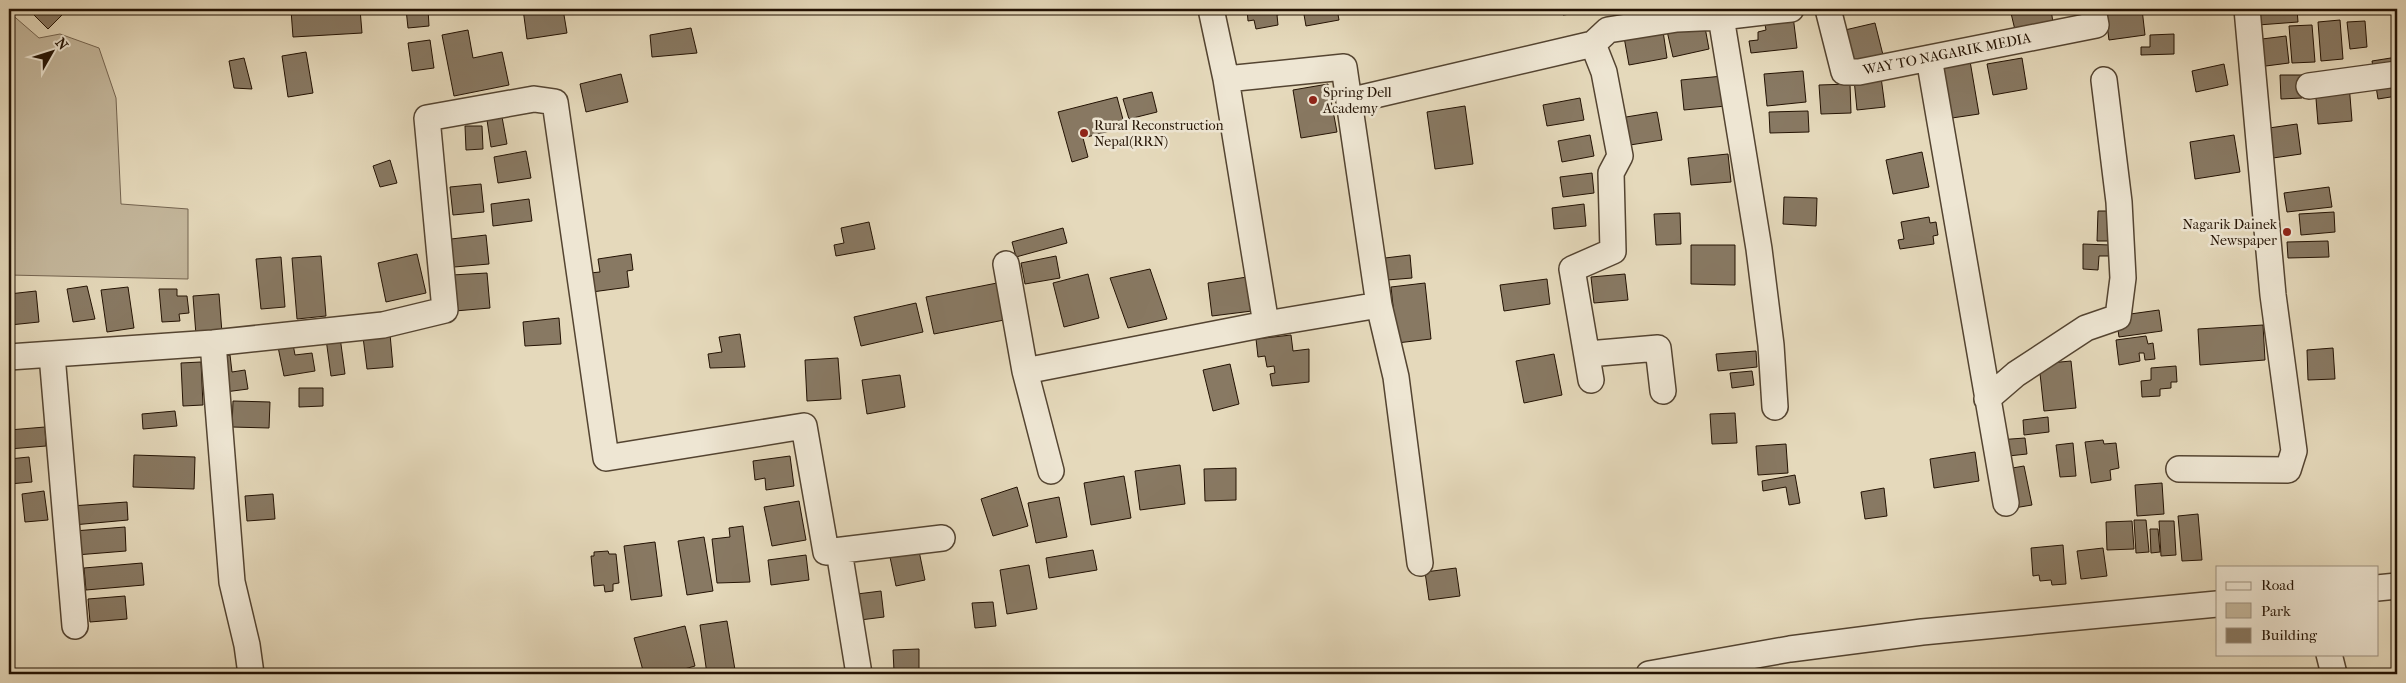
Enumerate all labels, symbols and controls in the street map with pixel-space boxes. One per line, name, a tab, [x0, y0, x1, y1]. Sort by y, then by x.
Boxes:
north arrow	[28, 28, 78, 78]
street label: WAY TO NAGARIK MEDIA	[1861, 29, 2033, 79]
text: N	[52, 35, 72, 54]
place label: Spring Dell Academy	[1322, 84, 1392, 117]
marker: Spring Dell Academy	[1307, 94, 1319, 106]
place label: Rural Reconstruction Nepal(RRN)	[1094, 117, 1224, 150]
marker: Rural Reconstruction Nepal(RRN)	[1078, 127, 1090, 139]
place label: Nagarik Dainek Newspaper	[2183, 216, 2278, 249]
marker: Nagarik Dainek Newspaper	[2281, 226, 2293, 238]
legend	[2216, 566, 2378, 656]
text: Road	[2261, 576, 2295, 594]
text: Park	[2261, 602, 2291, 620]
text: Building	[2261, 626, 2318, 644]

